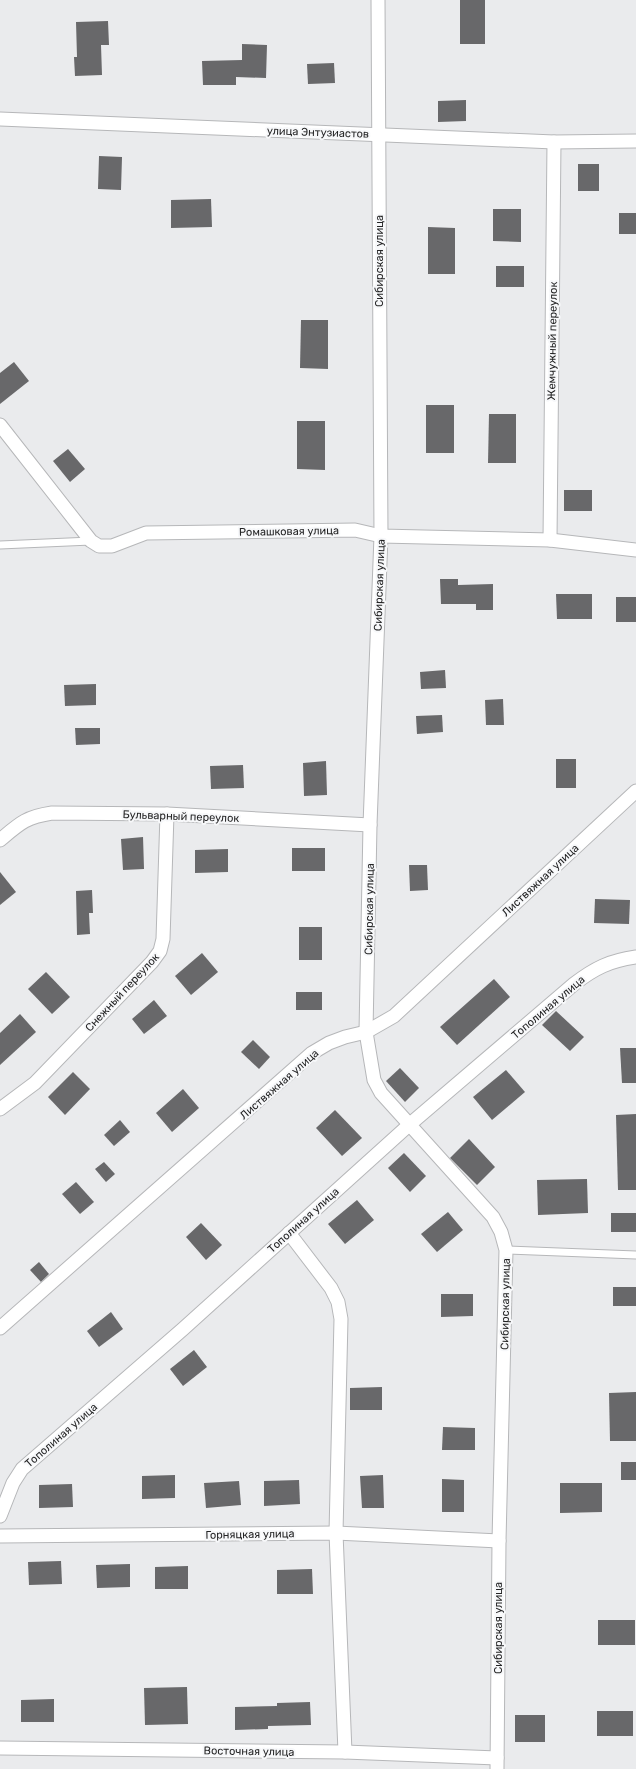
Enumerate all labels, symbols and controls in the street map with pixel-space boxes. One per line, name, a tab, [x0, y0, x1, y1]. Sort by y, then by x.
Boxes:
street label: улица Энтузиастов	[267, 124, 369, 141]
street label: Сибирская улица	[373, 215, 386, 307]
street label: Жемчужный переулок	[545, 281, 560, 400]
street label: Ромашковая улица	[239, 524, 339, 539]
street label: Сибирская улица	[371, 539, 388, 631]
street label: Бульварный переулок	[122, 808, 240, 825]
street label: Листвяжная улица	[499, 841, 581, 919]
street label: Сибирская улица	[362, 863, 377, 955]
street label: Снежный переулок	[83, 950, 162, 1034]
street label: Тополиная улица	[509, 973, 588, 1042]
street label: Листвяжная улица	[237, 1047, 321, 1122]
street label: Тополиная улица	[265, 1185, 342, 1256]
street label: Сибирская улица	[498, 1258, 513, 1350]
street label: Тополиная улица	[23, 1400, 100, 1470]
street label: Горняцкая улица	[205, 1527, 295, 1542]
street label: Сибирская улица	[492, 1582, 505, 1674]
street label: Восточная улица	[203, 1744, 295, 1759]

